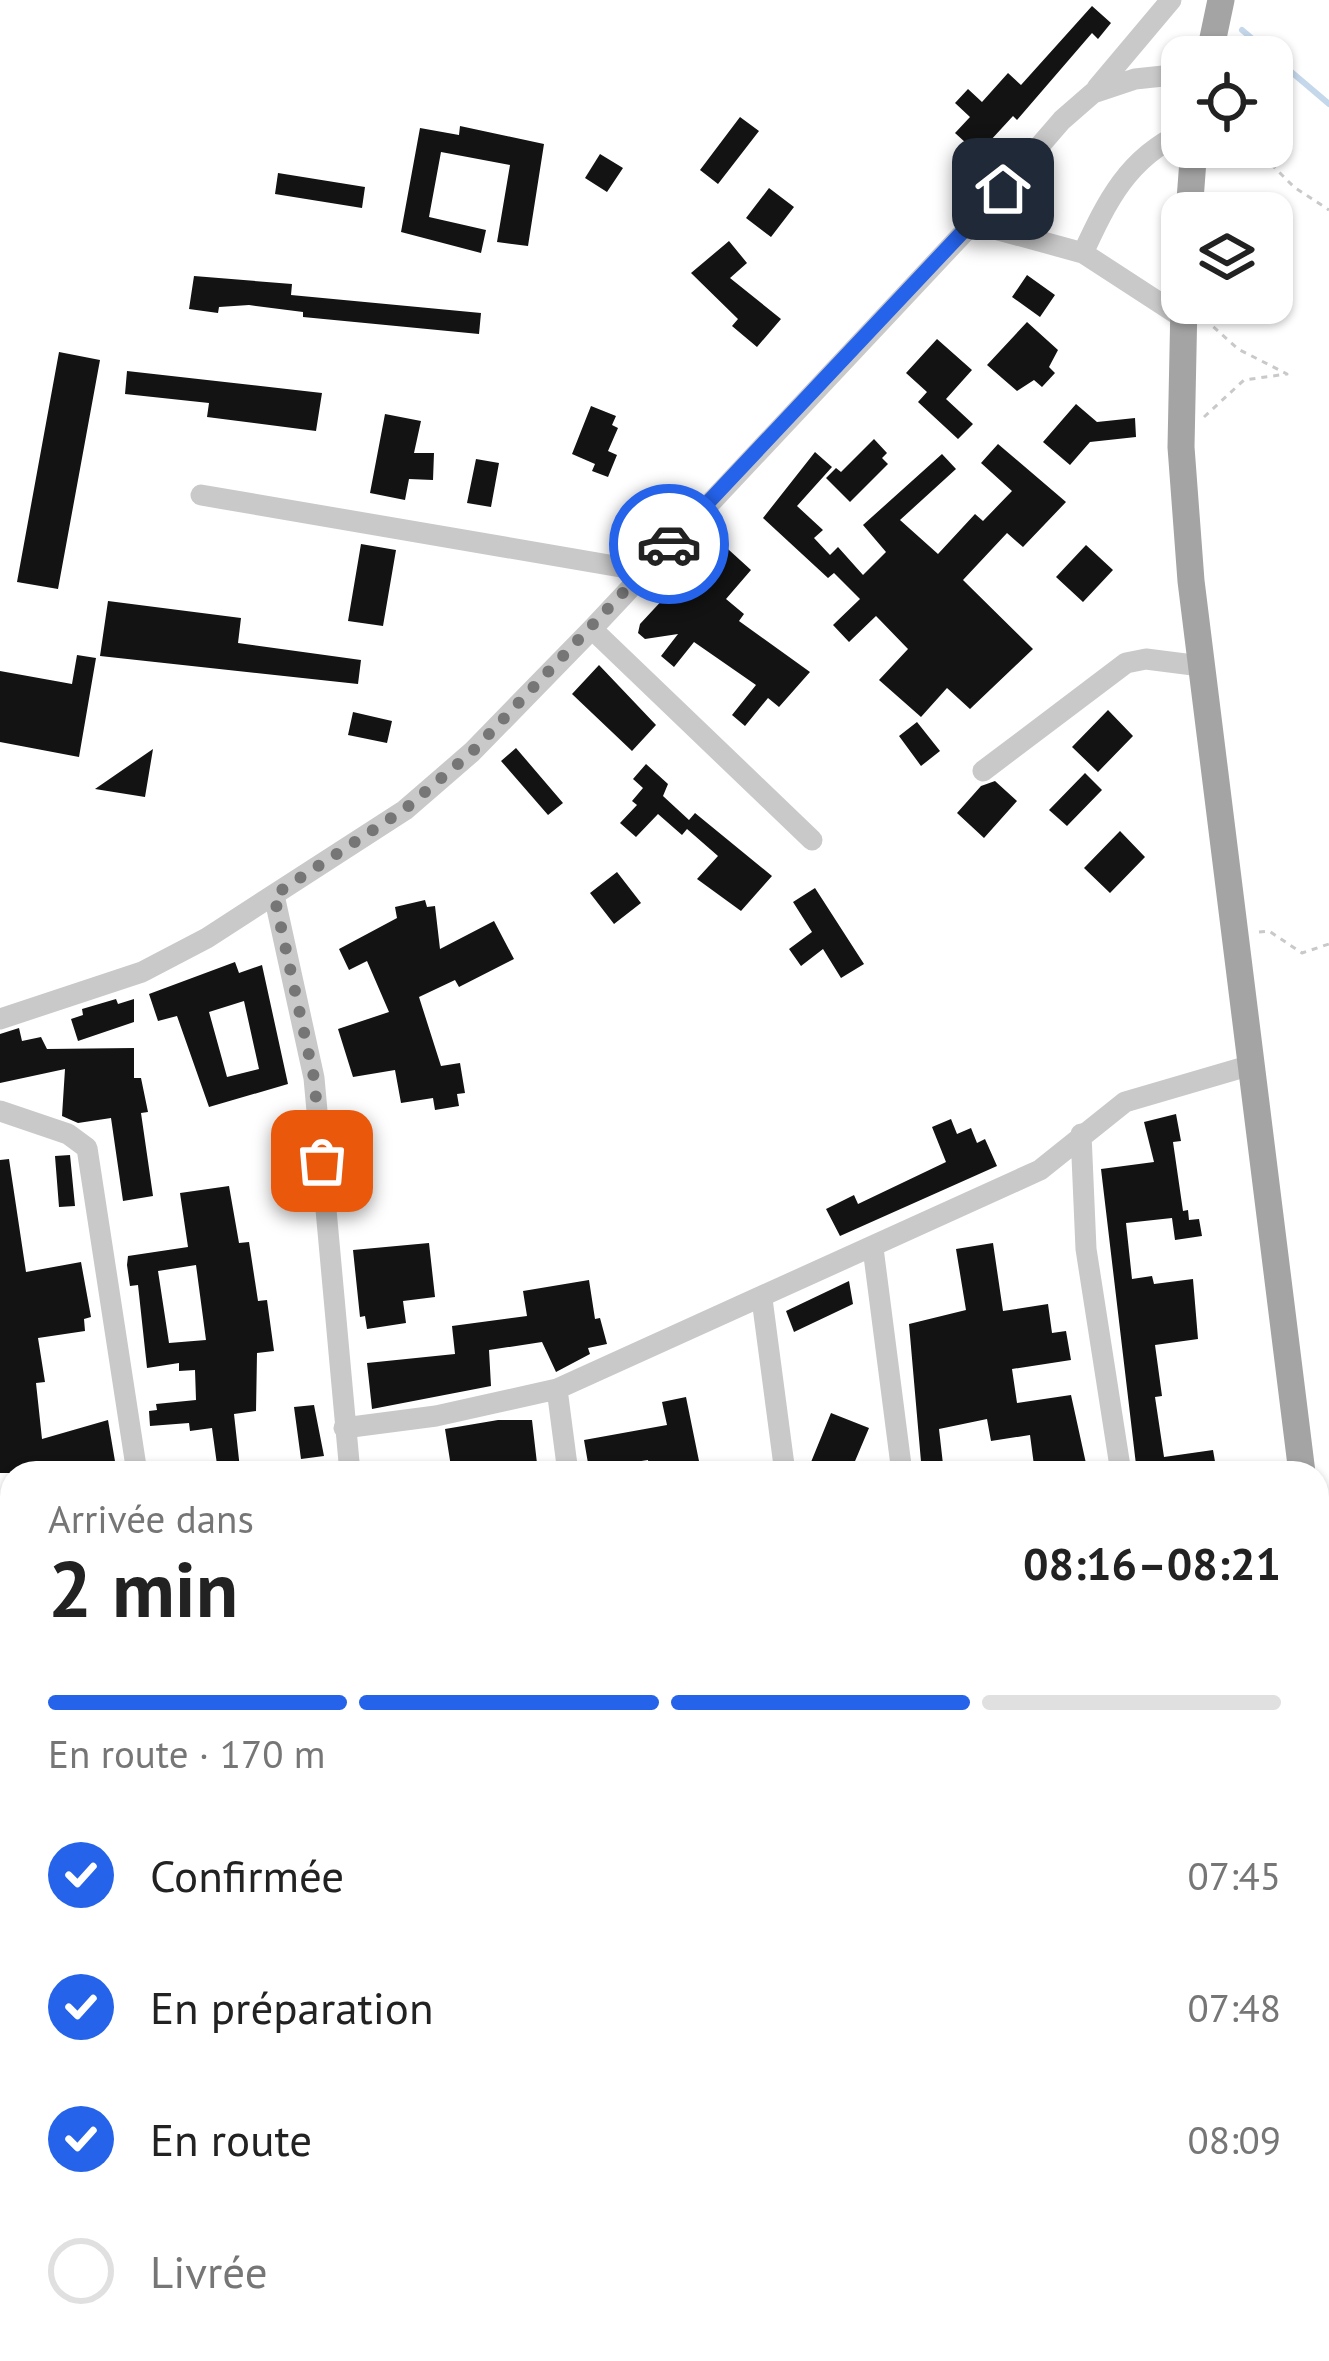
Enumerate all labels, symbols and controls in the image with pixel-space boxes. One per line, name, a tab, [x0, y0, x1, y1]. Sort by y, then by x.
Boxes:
map controls	[1161, 36, 1293, 324]
button: locate	[1161, 36, 1293, 168]
pin	[952, 138, 1054, 240]
icon: home	[970, 156, 1036, 222]
button: layers	[1161, 192, 1293, 324]
courier	[609, 484, 729, 604]
icon: car	[636, 511, 702, 577]
pin	[271, 1110, 373, 1212]
icon: bag	[289, 1128, 355, 1194]
text: Arrivée dans	[48, 1493, 254, 1544]
text: 08:16–08:21	[1023, 1534, 1281, 1592]
text: 2 min	[48, 1538, 238, 1639]
text: En route · 170 m	[48, 1728, 326, 1779]
icon: check	[48, 1842, 114, 1908]
text: Confirmée	[150, 1846, 344, 1904]
text: 07:45	[1187, 1850, 1281, 1901]
icon: check	[48, 1974, 114, 2040]
text: En préparation	[150, 1978, 434, 2036]
text: 07:48	[1187, 1982, 1281, 2033]
icon: check	[48, 2106, 114, 2172]
text: En route	[150, 2110, 312, 2168]
text: 08:09	[1187, 2114, 1281, 2165]
text: Livrée	[150, 2242, 268, 2300]

